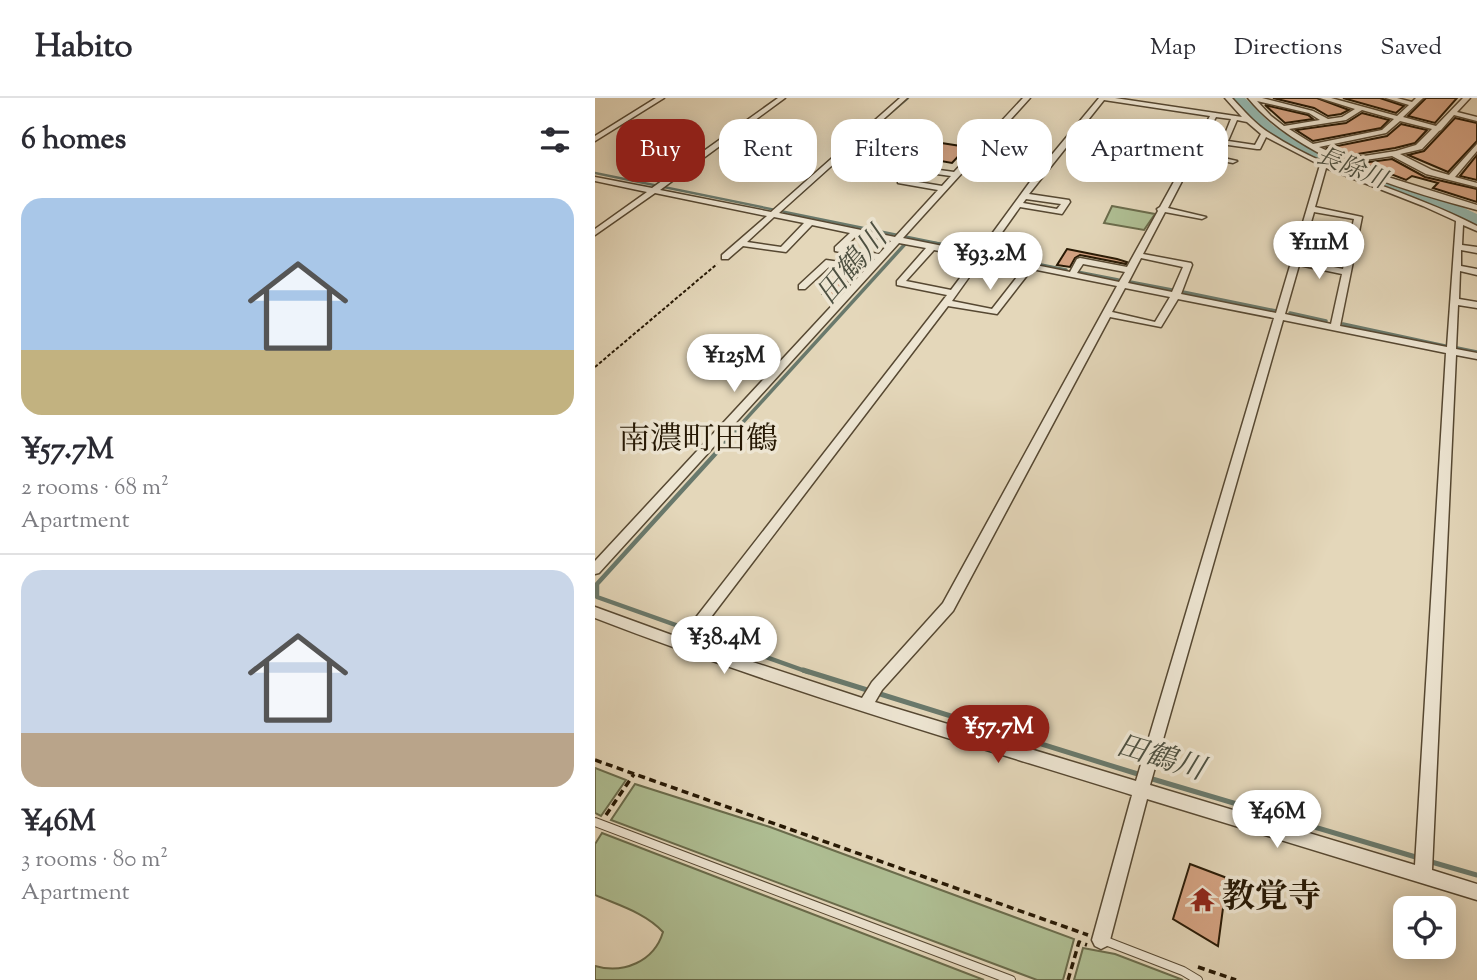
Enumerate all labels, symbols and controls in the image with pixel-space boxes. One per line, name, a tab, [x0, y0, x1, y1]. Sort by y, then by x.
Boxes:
text: Habito	[35, 24, 133, 72]
text: Map	[1150, 31, 1196, 65]
text: Directions	[1234, 31, 1342, 65]
text: Saved	[1380, 31, 1442, 65]
text: 6 homes	[21, 119, 126, 162]
chip: Buy	[616, 119, 705, 182]
chip: Rent	[719, 119, 817, 182]
chip: Filters	[831, 119, 943, 182]
chip: New	[957, 119, 1052, 182]
chip: Apartment	[1066, 119, 1228, 182]
icon: filters	[536, 121, 574, 159]
water label: 長除川	[1311, 140, 1394, 199]
water label: 田鶴川	[807, 217, 901, 315]
pin: ¥111M	[1270, 222, 1368, 281]
text: ¥111M	[1289, 227, 1349, 260]
pin: ¥93.2M	[933, 232, 1047, 292]
text: ¥93.2M	[954, 238, 1026, 271]
icon: home	[235, 243, 361, 369]
pin: ¥125M	[685, 334, 783, 394]
text: ¥125M	[703, 340, 765, 373]
district label: 南濃町田鶴	[618, 418, 778, 464]
text: ¥57.7M	[21, 429, 114, 472]
text: 2 rooms · 68 m²	[21, 472, 169, 505]
text: Apartment	[21, 505, 130, 538]
icon: home	[235, 615, 361, 741]
pin: ¥38.4M	[667, 616, 781, 676]
text: ¥38.4M	[687, 622, 761, 655]
pin: ¥57.7M	[941, 706, 1055, 765]
text: ¥57.7M	[962, 711, 1034, 744]
water label: 田鶴川	[1111, 725, 1212, 794]
pin: ¥46M	[1236, 790, 1318, 850]
text: ¥46M	[1248, 796, 1306, 829]
text: ¥46M	[21, 801, 96, 844]
text: 3 rooms · 80 m²	[21, 844, 168, 877]
place label: 教覚寺	[1222, 875, 1321, 923]
text: Apartment	[21, 877, 130, 910]
temple icon: 教覚寺	[1188, 885, 1216, 913]
map controls	[1393, 896, 1456, 959]
button: locate	[1393, 896, 1456, 959]

